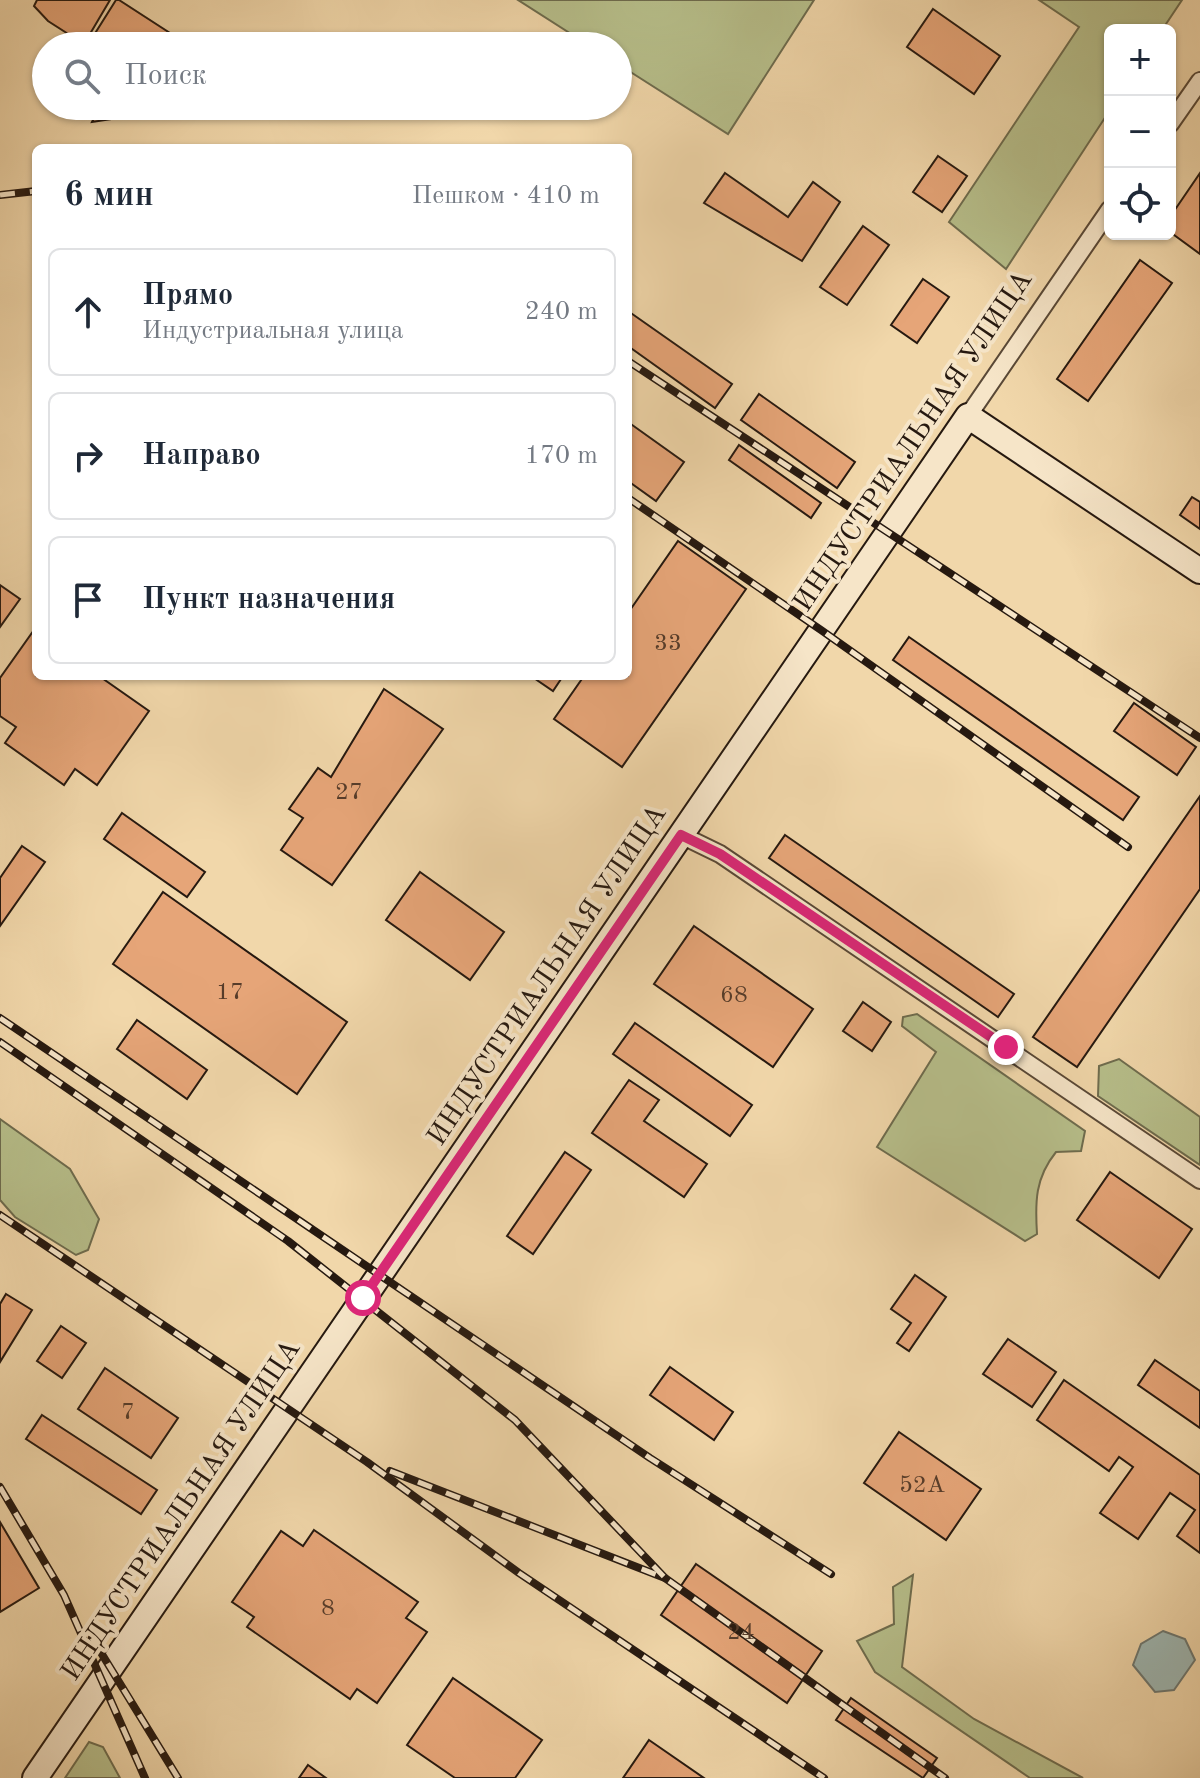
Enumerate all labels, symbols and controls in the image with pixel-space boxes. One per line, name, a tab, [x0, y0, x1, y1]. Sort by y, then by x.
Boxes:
map controls	[1104, 24, 1176, 240]
button: +	[1104, 24, 1176, 96]
search box	[32, 32, 632, 120]
icon: search	[60, 54, 104, 98]
text: Поиск	[124, 61, 207, 91]
button: −	[1104, 96, 1176, 168]
button: locate	[1104, 168, 1176, 240]
text: 6 мин	[64, 179, 154, 213]
text: Пешком · 410 m	[412, 183, 600, 209]
street label: ИНДУСТРИАЛЬНАЯ УЛИЦА	[789, 267, 1039, 617]
text: Прямо	[142, 281, 233, 311]
icon: ahead	[66, 290, 110, 334]
text: 240 m	[525, 299, 598, 325]
text: Индустриальная улица	[142, 318, 404, 344]
icon: right	[66, 434, 110, 478]
text: Направо	[142, 441, 261, 471]
text: 170 m	[525, 443, 598, 469]
icon: arrive	[66, 578, 110, 622]
text: Пункт назначения	[142, 585, 395, 615]
house number: 33	[654, 632, 682, 656]
house number: 27	[335, 781, 363, 805]
street label: ИНДУСТРИАЛЬНАЯ УЛИЦА	[423, 801, 673, 1151]
house number: 17	[216, 981, 244, 1005]
house number: 68	[720, 984, 748, 1008]
route end	[988, 1029, 1024, 1065]
route start	[345, 1280, 381, 1316]
street label: ИНДУСТРИАЛЬНАЯ УЛИЦА	[57, 1336, 307, 1686]
house number: 7	[121, 1401, 135, 1425]
house number: 52А	[899, 1474, 945, 1498]
house number: 8	[321, 1597, 335, 1621]
house number: 24	[727, 1621, 755, 1645]

